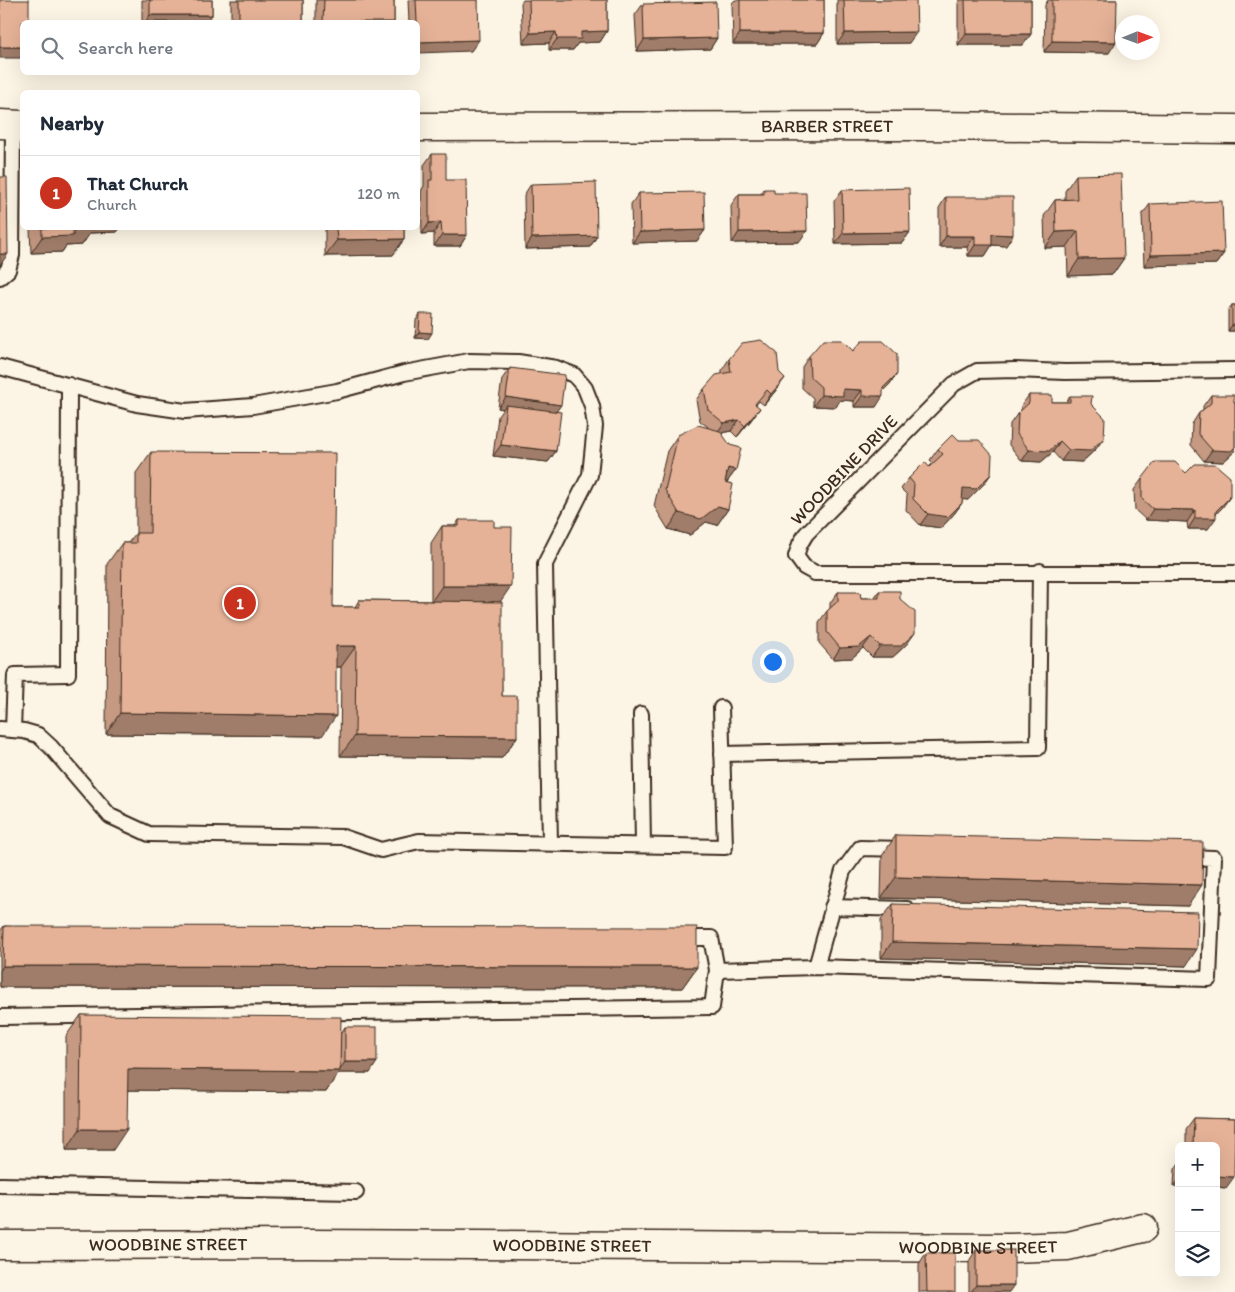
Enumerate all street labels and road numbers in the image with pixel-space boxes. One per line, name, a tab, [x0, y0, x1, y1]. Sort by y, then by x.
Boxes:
street label: BARBER STREET	[761, 115, 893, 137]
street label: WOODBINE DRIVE	[786, 410, 902, 530]
street label: WOODBINE STREET	[89, 1233, 247, 1256]
street label: WOODBINE STREET	[493, 1234, 651, 1257]
street label: WOODBINE STREET	[899, 1235, 1058, 1259]

